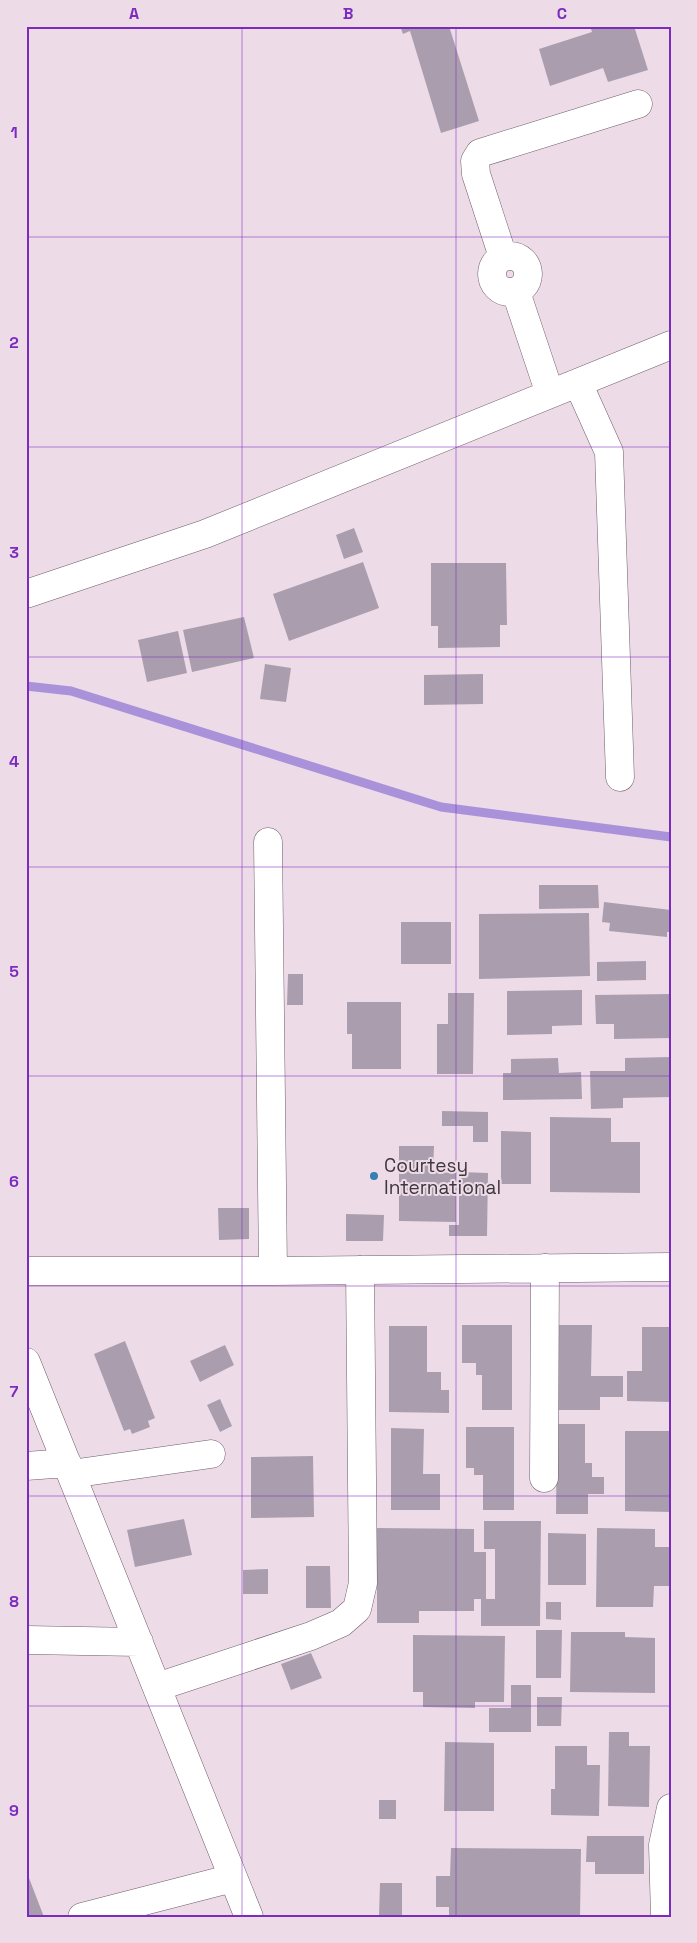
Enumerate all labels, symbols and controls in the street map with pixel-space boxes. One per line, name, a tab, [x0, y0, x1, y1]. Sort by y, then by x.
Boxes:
text: A	[129, 3, 139, 24]
text: B	[343, 3, 353, 24]
text: C	[557, 3, 567, 24]
text: 1	[10, 122, 18, 143]
text: 2	[9, 332, 19, 353]
text: 3	[9, 542, 19, 563]
text: 4	[9, 751, 19, 772]
text: 5	[9, 961, 19, 982]
place label: Courtesy International	[384, 1153, 501, 1200]
marker: Courtesy International	[368, 1170, 380, 1182]
text: 6	[9, 1171, 19, 1192]
text: 7	[10, 1381, 19, 1402]
text: 8	[9, 1591, 19, 1612]
text: 9	[9, 1800, 19, 1821]

